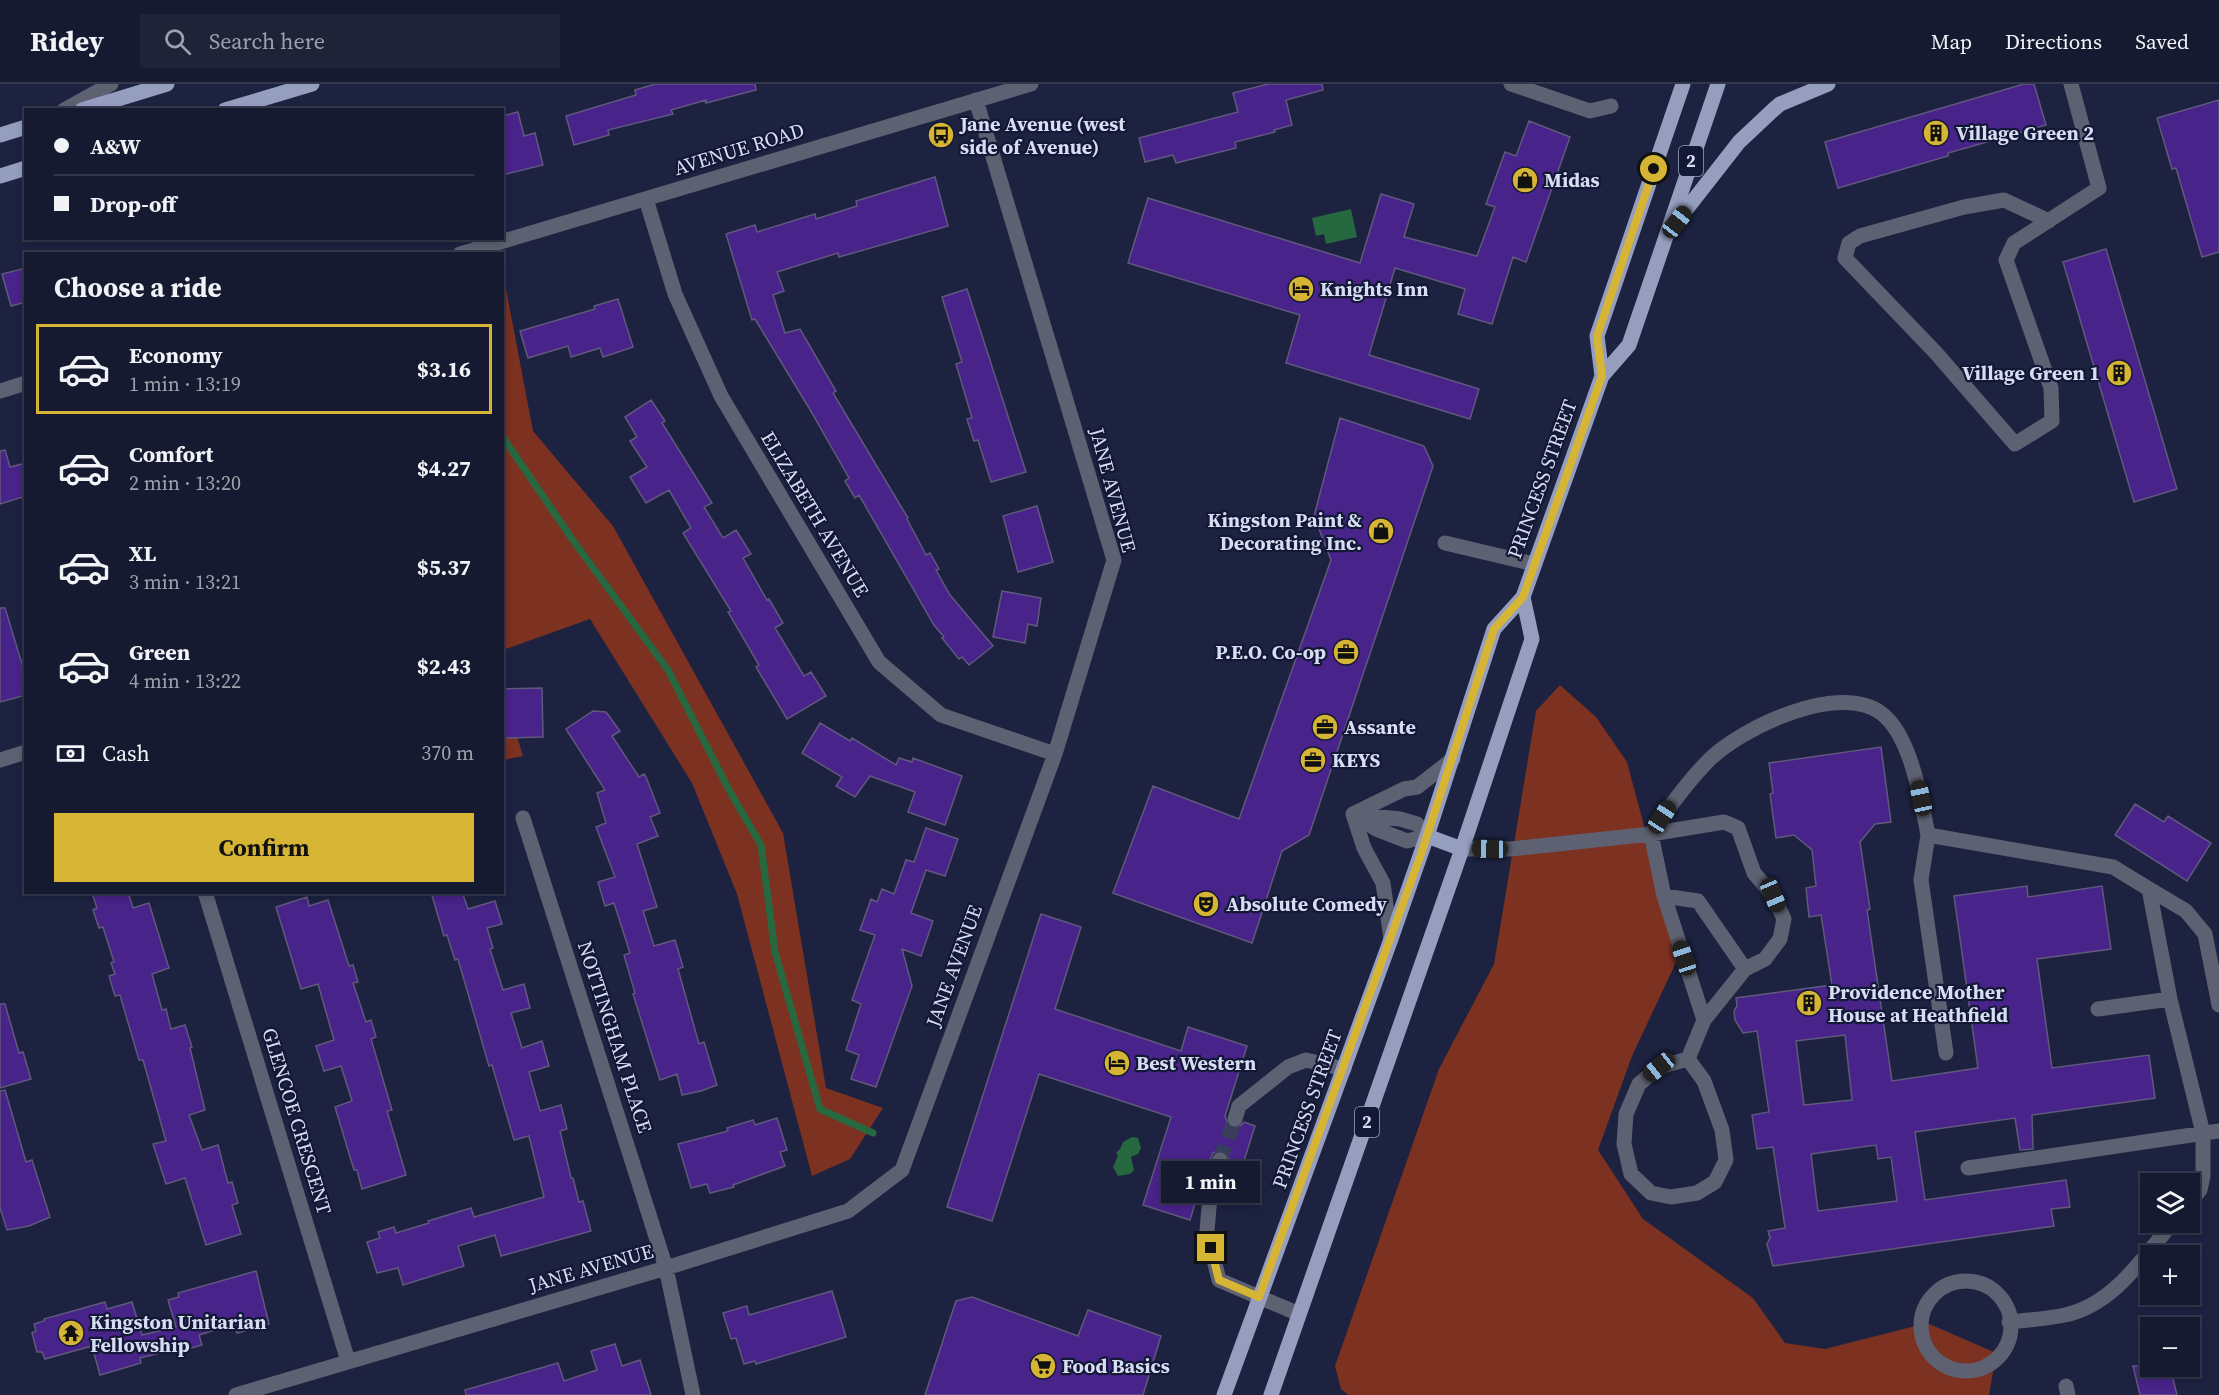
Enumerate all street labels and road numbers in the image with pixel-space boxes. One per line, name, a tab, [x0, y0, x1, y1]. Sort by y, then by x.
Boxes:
street label: AVENUE ROAD	[670, 116, 808, 182]
road number: 2	[1679, 146, 1703, 176]
street label: PRINCESS STREET	[1500, 396, 1584, 562]
street label: JANE AVENUE	[1083, 424, 1143, 555]
street label: ELIZABETH AVENUE	[754, 426, 876, 602]
street label: JANE AVENUE	[919, 901, 989, 1032]
street label: NOTTINGHAM PLACE	[571, 938, 659, 1136]
street label: GLENCOE CRESCENT	[255, 1024, 339, 1218]
street label: PRINCESS STREET	[1265, 1026, 1349, 1192]
road number: 2	[1355, 1107, 1379, 1137]
street label: JANE AVENUE	[525, 1237, 656, 1299]

